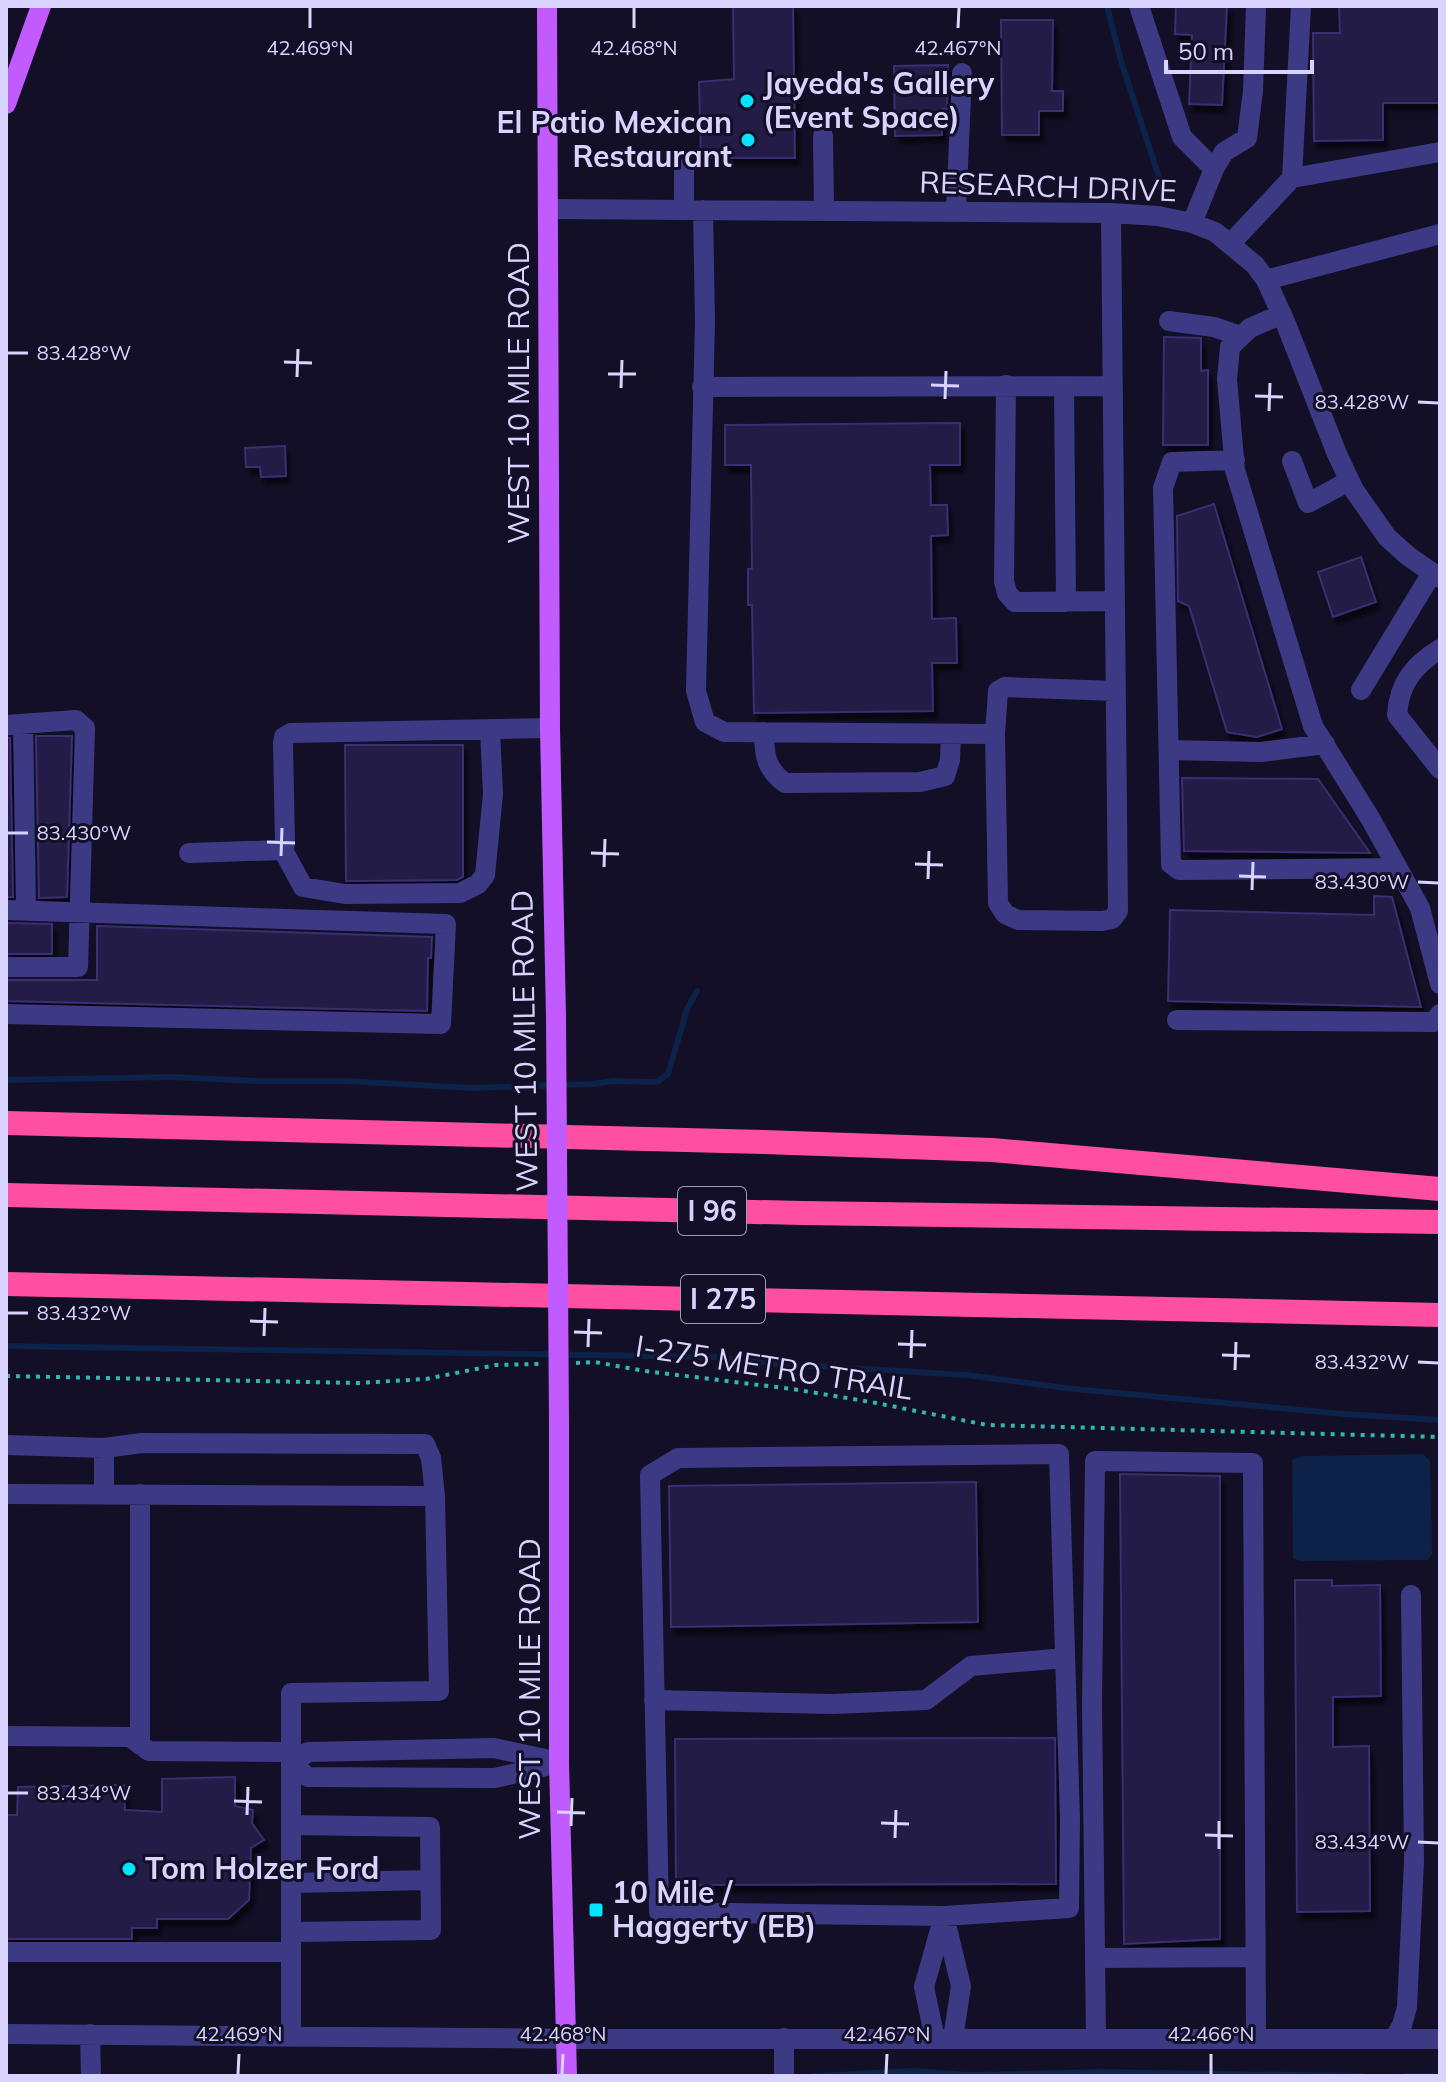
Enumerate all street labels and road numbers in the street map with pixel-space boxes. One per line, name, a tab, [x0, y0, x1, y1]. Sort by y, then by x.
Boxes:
street label: RESEARCH DRIVE	[919, 163, 1177, 209]
street label: WEST 10 MILE ROAD	[499, 242, 537, 544]
street label: WEST 10 MILE ROAD	[502, 890, 546, 1192]
road number: I 96	[678, 1187, 746, 1235]
road number: I 275	[681, 1275, 765, 1323]
street label: I-275 METRO TRAIL	[633, 1326, 915, 1408]
street label: WEST 10 MILE ROAD	[510, 1538, 548, 1840]

